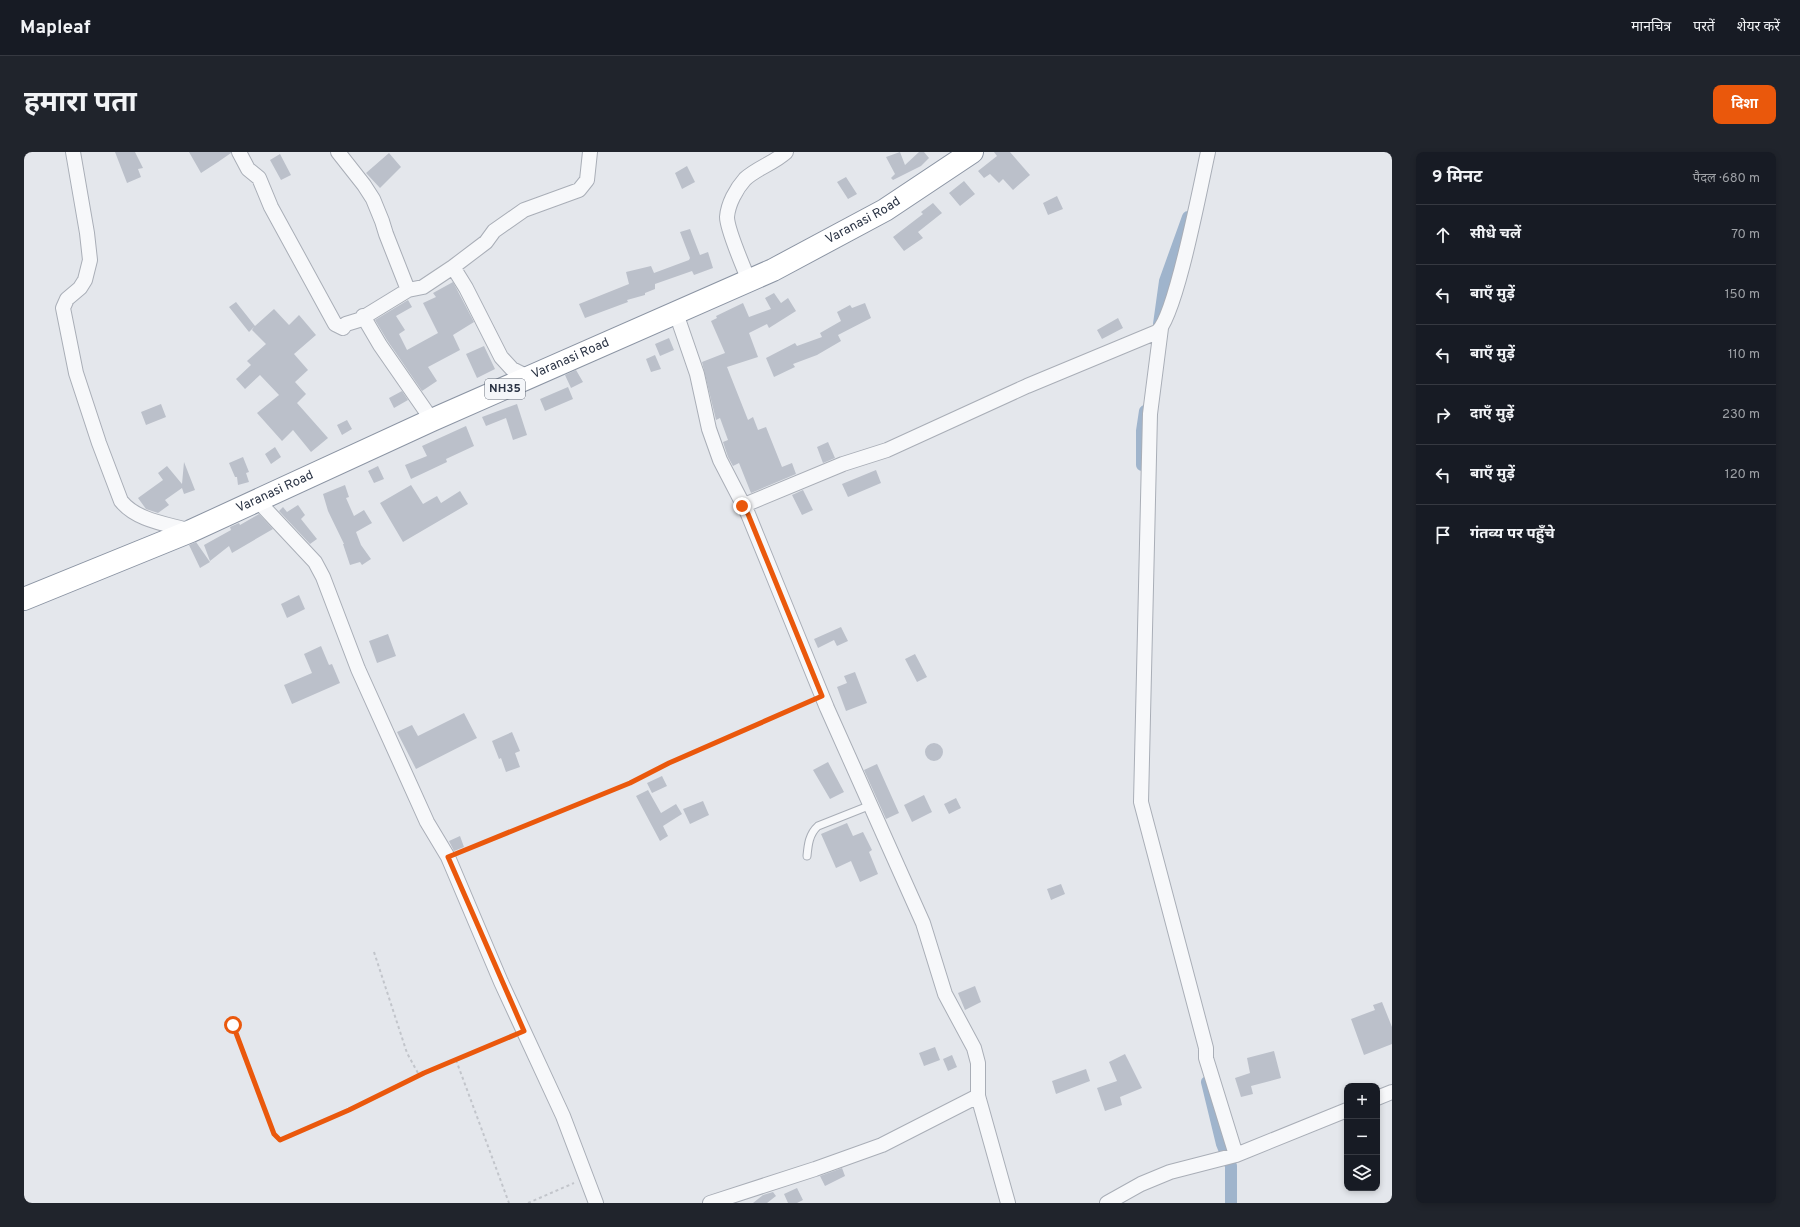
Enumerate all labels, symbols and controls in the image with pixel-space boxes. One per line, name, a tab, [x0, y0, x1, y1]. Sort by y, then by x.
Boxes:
text: Mapleaf	[20, 16, 91, 40]
text: मानचित्र	[1631, 19, 1671, 36]
text: परतें	[1693, 19, 1715, 36]
text: शेयर करें	[1737, 19, 1780, 36]
button: दिशा	[1713, 85, 1776, 124]
text: हमारा पता	[24, 86, 137, 122]
text: 9 मिनट	[1432, 167, 1482, 189]
text: पैदल · 680 m	[1693, 171, 1760, 187]
street label: Varanasi Road	[823, 194, 904, 248]
icon: ahead	[1432, 224, 1454, 246]
text: सीधे चलें	[1470, 225, 1521, 244]
text: 70 m	[1731, 227, 1760, 243]
icon: left	[1432, 284, 1454, 306]
text: बाएँ मुड़ें	[1470, 285, 1515, 304]
text: 150 m	[1725, 287, 1760, 303]
street label: Varanasi Road	[529, 335, 612, 383]
icon: left	[1432, 344, 1454, 366]
text: बाएँ मुड़ें	[1470, 345, 1515, 364]
text: 110 m	[1728, 347, 1760, 363]
road number: NH35	[485, 379, 525, 399]
icon: right	[1432, 404, 1454, 426]
text: दाएँ मुड़ें	[1470, 405, 1514, 424]
text: 230 m	[1722, 407, 1760, 423]
icon: left	[1432, 464, 1454, 486]
text: बाएँ मुड़ें	[1470, 465, 1515, 484]
text: 120 m	[1725, 467, 1760, 483]
street label: Varanasi Road	[234, 468, 316, 517]
route end	[733, 497, 751, 515]
icon: arrive	[1432, 524, 1454, 546]
text: गंतव्य पर पहुँचे	[1470, 525, 1555, 544]
route start	[224, 1016, 242, 1034]
map controls	[1344, 1083, 1380, 1191]
button: +	[1344, 1083, 1380, 1119]
button: −	[1344, 1119, 1380, 1155]
button: layers	[1344, 1155, 1380, 1191]

